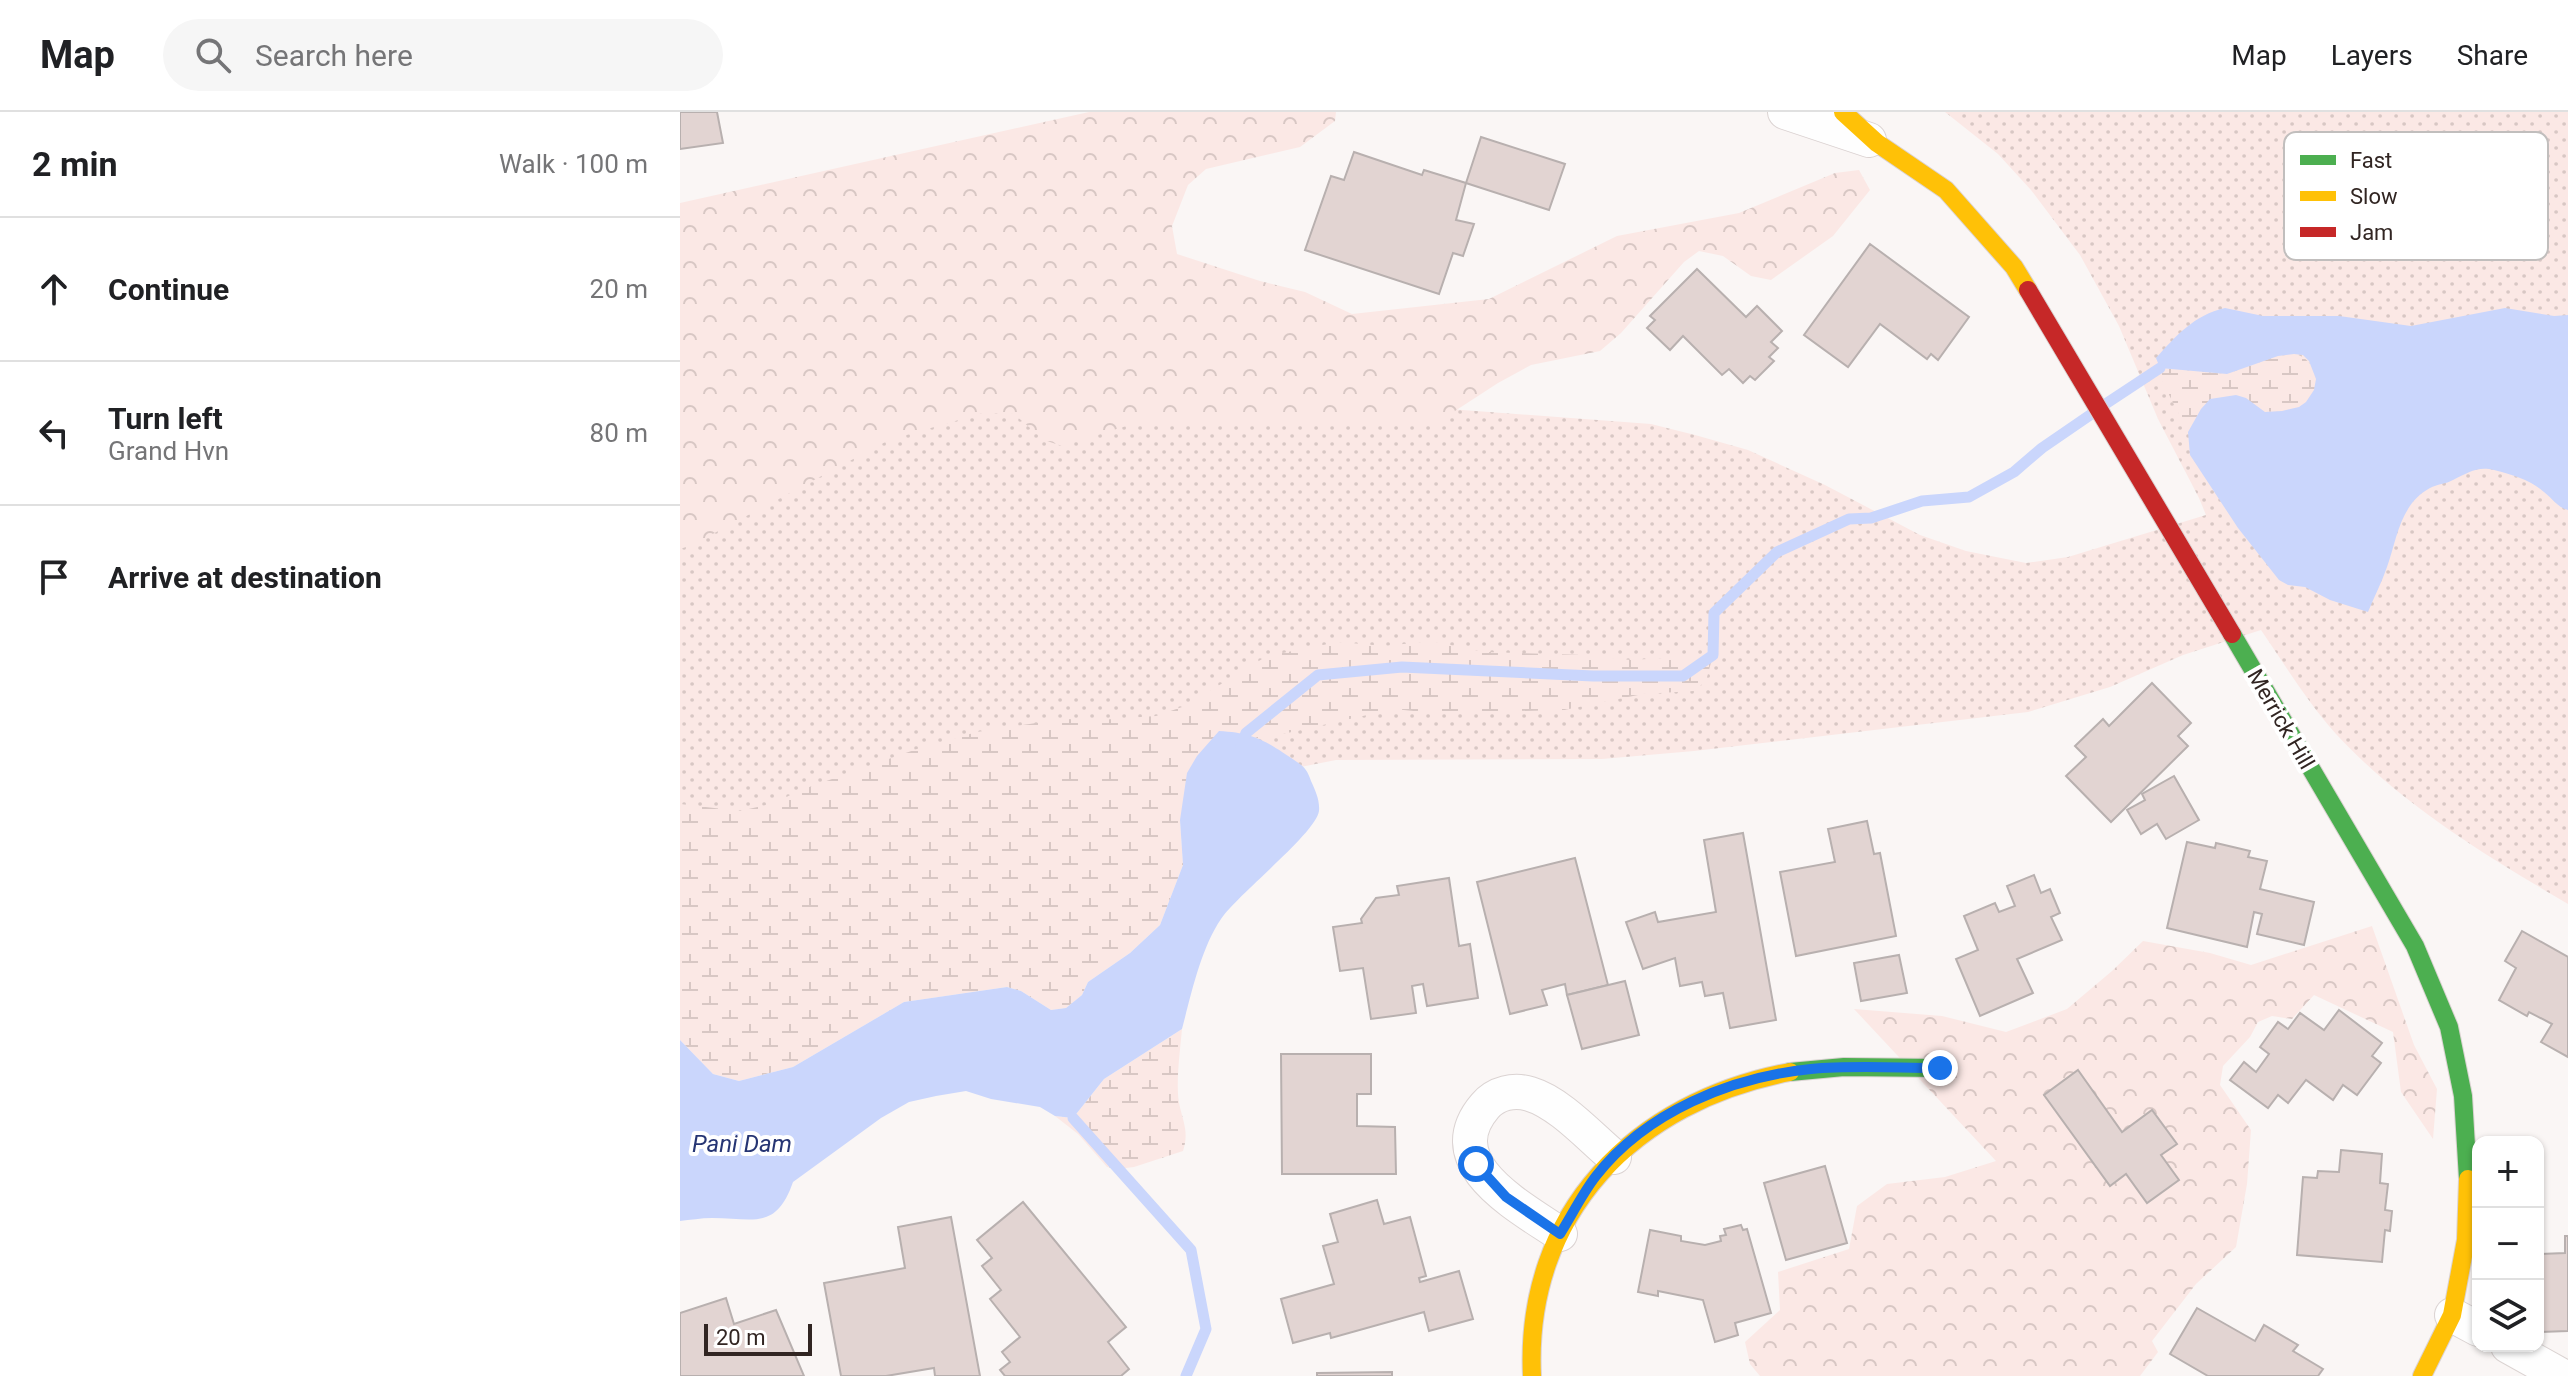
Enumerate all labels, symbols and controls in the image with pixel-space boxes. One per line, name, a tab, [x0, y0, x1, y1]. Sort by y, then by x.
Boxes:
search box	[163, 19, 723, 91]
text: Map	[40, 33, 115, 77]
icon: search	[191, 33, 235, 77]
text: Search here	[255, 38, 413, 73]
text: Map	[2231, 39, 2287, 72]
text: Layers	[2331, 39, 2413, 72]
text: Share	[2457, 39, 2528, 72]
legend	[2284, 132, 2548, 260]
text: 2 min	[32, 144, 117, 184]
text: Fast	[2350, 148, 2392, 173]
text: Walk · 100 m	[499, 149, 648, 179]
text: Slow	[2350, 184, 2398, 209]
text: Jam	[2350, 220, 2393, 245]
icon: ahead	[32, 267, 76, 311]
text: Continue	[108, 272, 229, 307]
text: 20 m	[590, 274, 648, 304]
text: Turn left	[108, 401, 223, 436]
icon: left	[32, 411, 76, 455]
text: 80 m	[590, 418, 648, 448]
text: Grand Hvn	[108, 436, 229, 466]
icon: arrive	[32, 555, 76, 599]
text: Arrive at destination	[108, 560, 382, 595]
street label: Merrick Hill	[2242, 665, 2320, 773]
route end	[1922, 1050, 1958, 1086]
water label: Pani Dam	[692, 1130, 792, 1158]
map controls	[2472, 1136, 2544, 1352]
button: +	[2472, 1136, 2544, 1208]
route start	[1458, 1146, 1494, 1182]
button: −	[2472, 1208, 2544, 1280]
button: layers	[2472, 1280, 2544, 1352]
scale bar	[704, 1320, 812, 1356]
text: 20 m	[716, 1325, 765, 1350]

